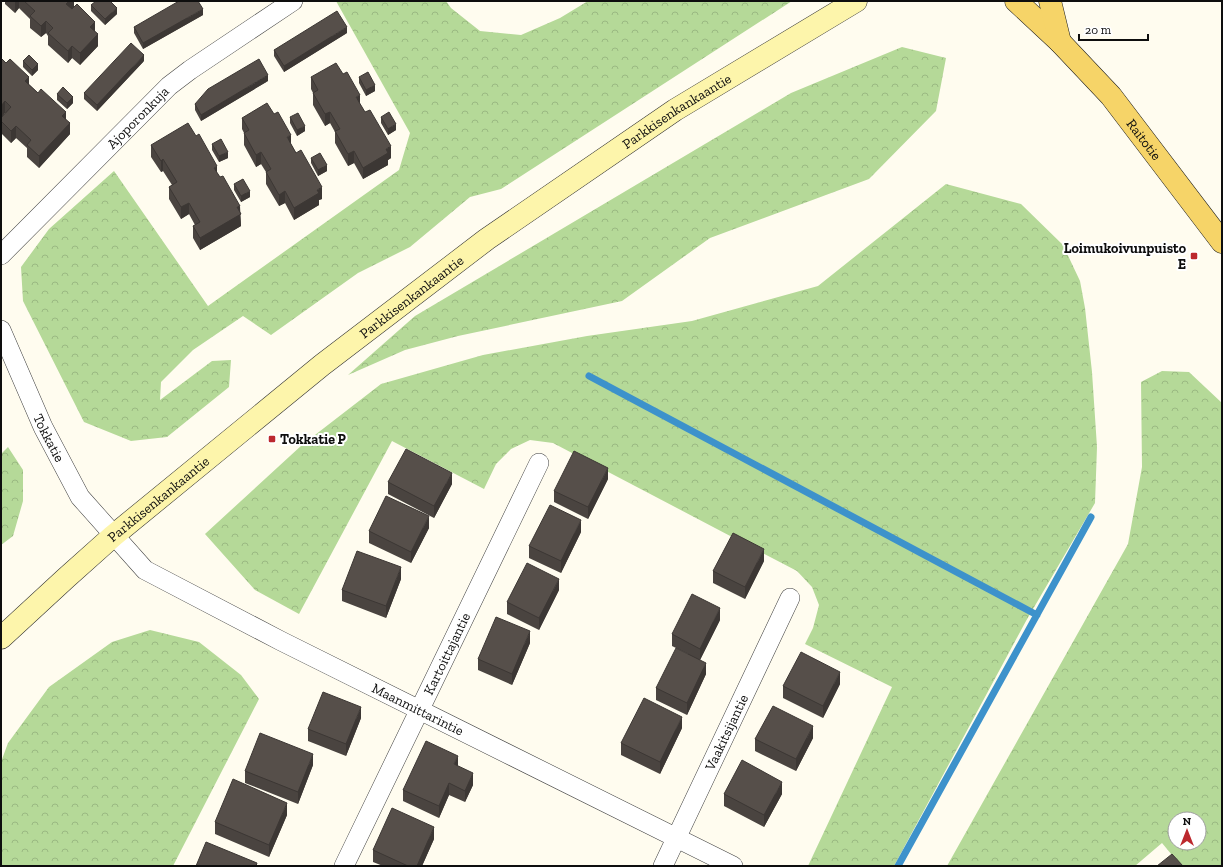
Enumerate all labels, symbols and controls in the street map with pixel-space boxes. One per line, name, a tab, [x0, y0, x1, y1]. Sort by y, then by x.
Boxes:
scale bar	[1079, 16, 1148, 42]
text: 20 m	[1085, 23, 1112, 37]
street label: Parkkisenkankaantie	[619, 69, 735, 152]
street label: Ajoporonkuja	[103, 83, 173, 152]
street label: Raitotie	[1123, 115, 1165, 164]
place label: Loimukoivunpuisto E	[1064, 240, 1187, 273]
street label: Parkkisenkankaantie	[356, 251, 467, 342]
marker: Loimukoivunpuisto E	[1189, 251, 1199, 261]
street label: Tokkatie	[30, 411, 69, 465]
place label: Tokkatie P	[280, 431, 347, 448]
marker: Tokkatie P	[267, 434, 277, 444]
street label: Parkkisenkankaantie	[104, 452, 213, 545]
street label: Kartoittajantie	[420, 609, 474, 697]
street label: Maanmittarintie	[369, 679, 467, 739]
street label: Vaakitsijantie	[701, 691, 752, 774]
north arrow	[1167, 811, 1207, 851]
text: N	[1183, 815, 1192, 828]

